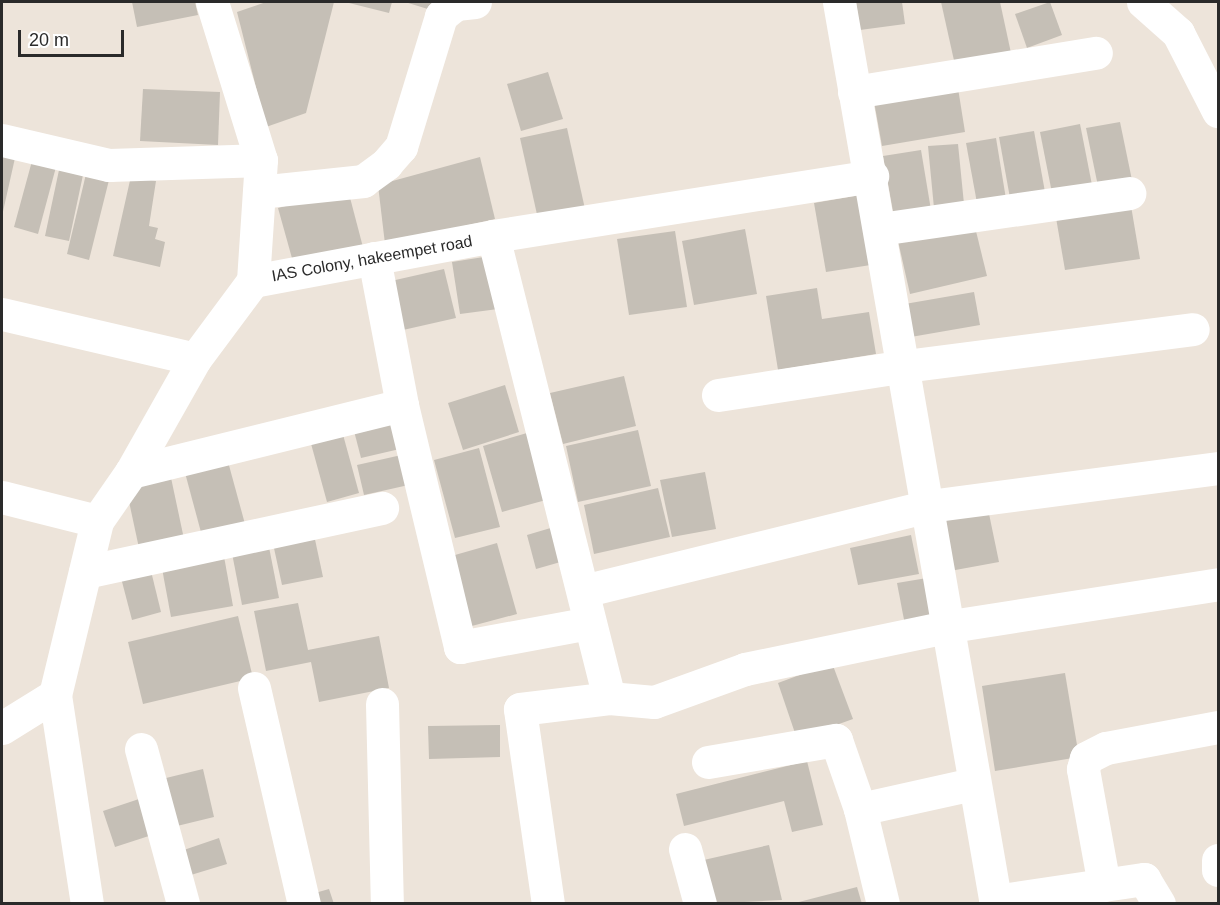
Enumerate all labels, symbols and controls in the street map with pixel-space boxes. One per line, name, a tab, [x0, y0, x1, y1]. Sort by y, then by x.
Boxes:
scale bar	[21, 18, 128, 56]
text: 20 m	[29, 30, 69, 50]
street label: IAS Colony, hakeempet road	[270, 232, 474, 286]

